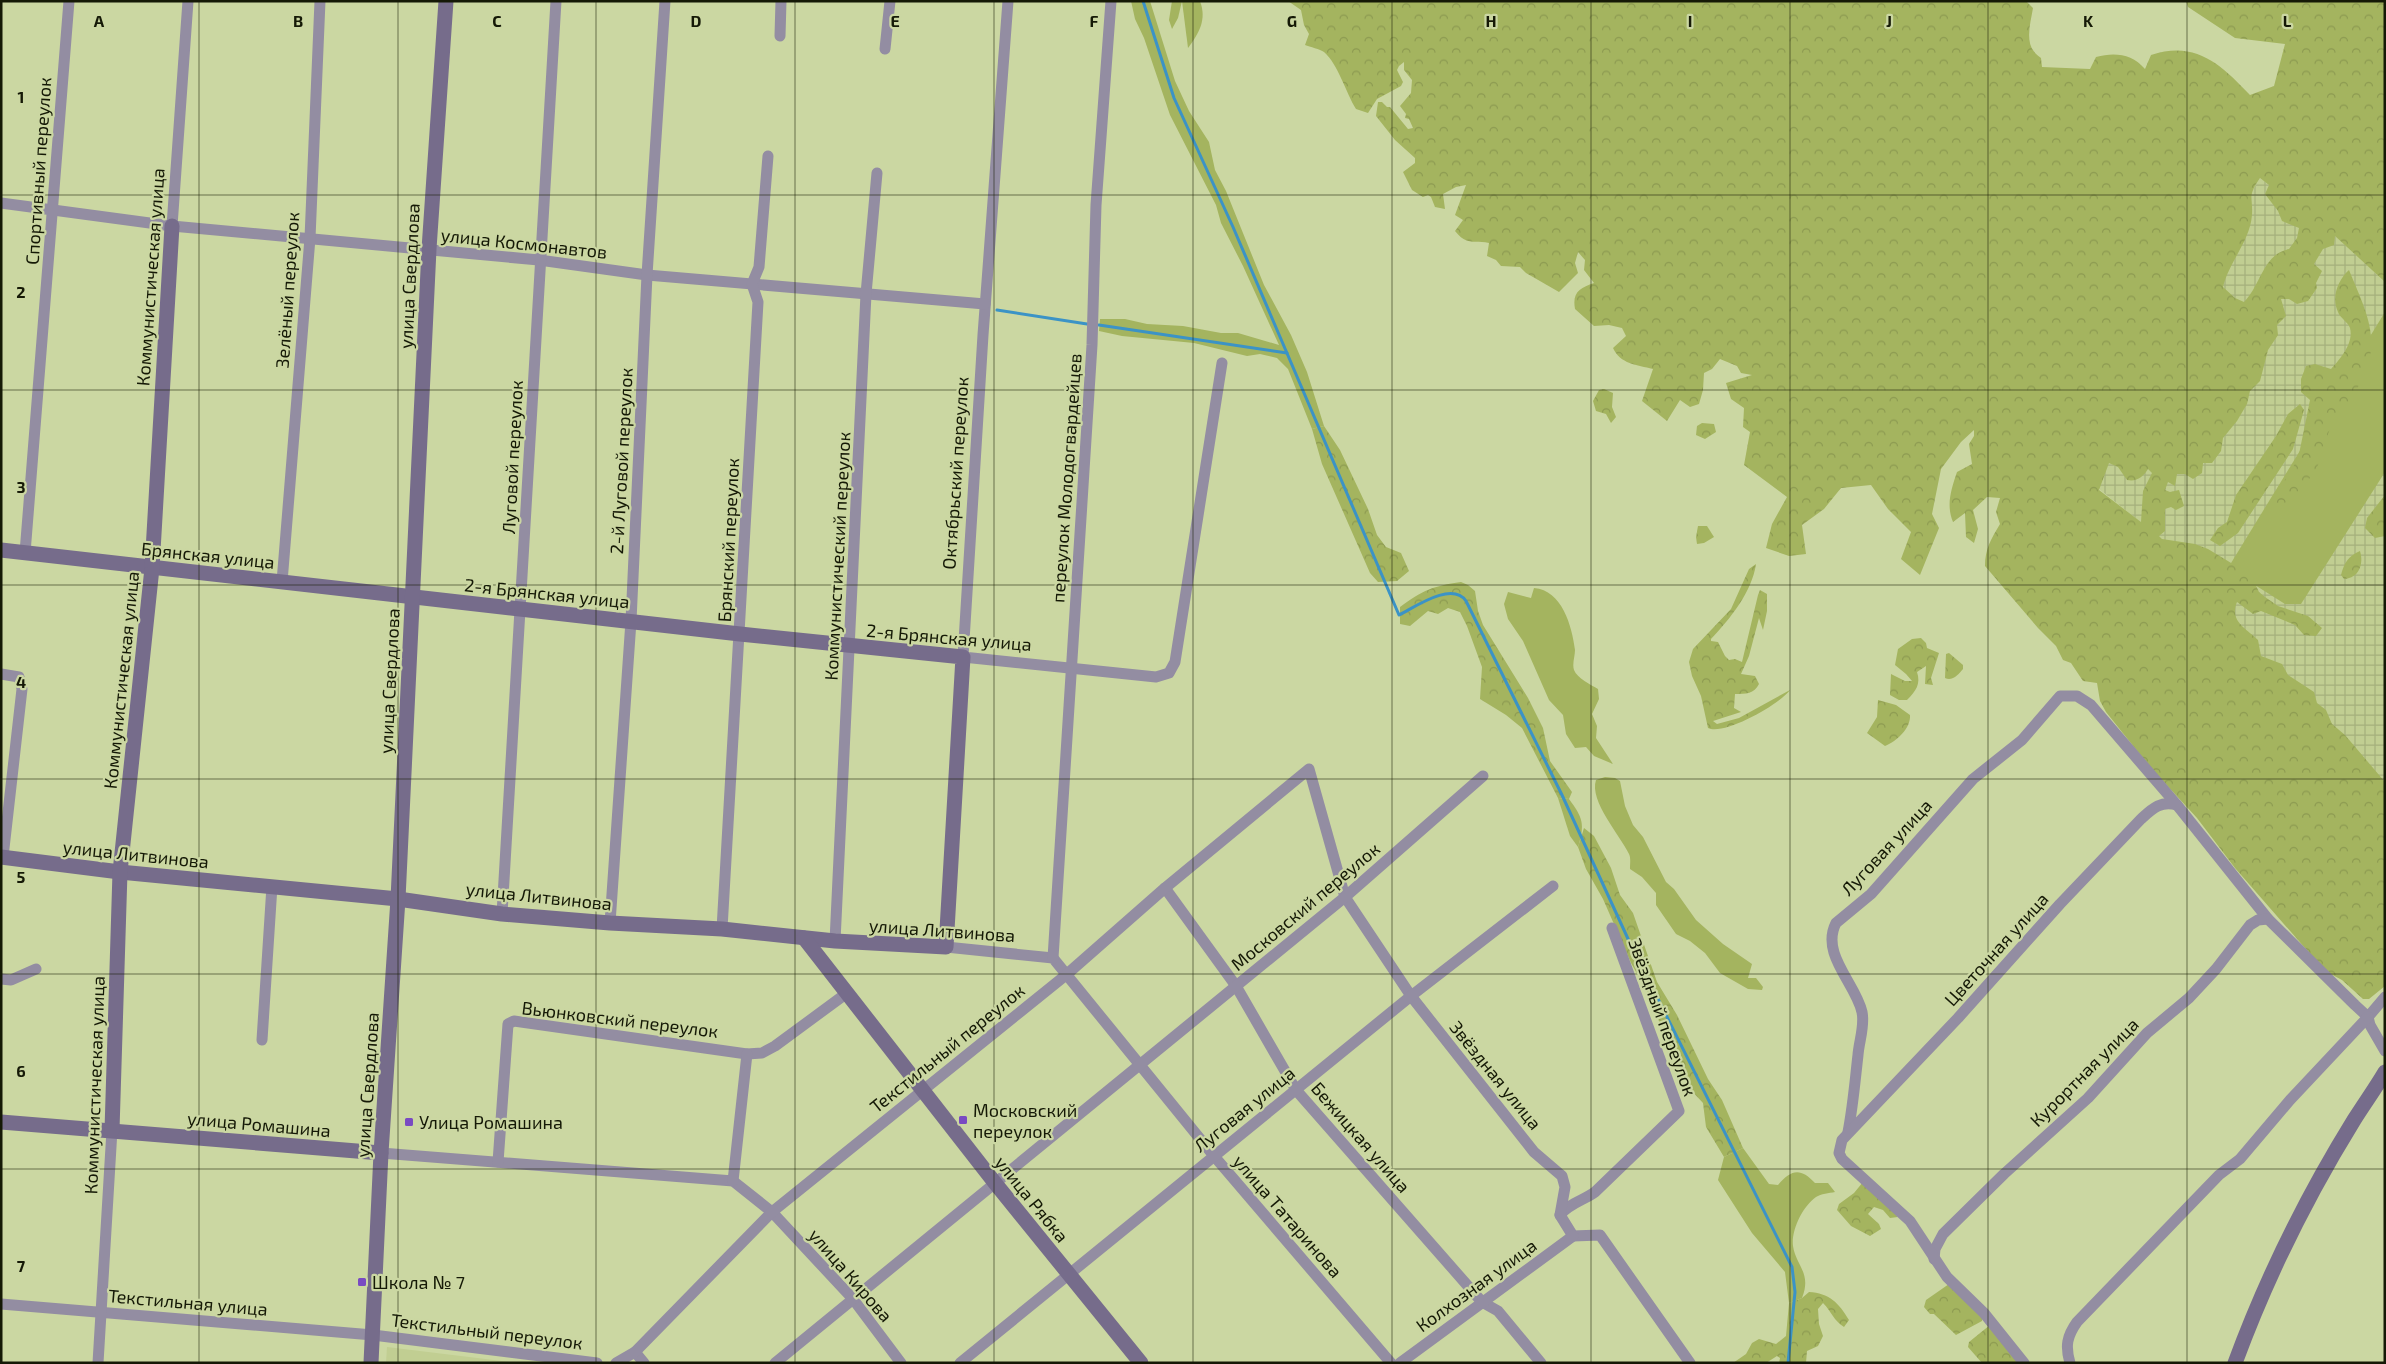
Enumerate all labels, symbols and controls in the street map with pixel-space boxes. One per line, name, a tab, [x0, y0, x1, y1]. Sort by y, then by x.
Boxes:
text: A	[94, 11, 105, 30]
text: B	[293, 11, 303, 30]
text: C	[492, 11, 502, 30]
text: D	[691, 11, 702, 30]
text: E	[890, 11, 900, 30]
text: F	[1090, 11, 1099, 30]
text: G	[1287, 11, 1297, 30]
text: H	[1485, 11, 1497, 30]
text: I	[1688, 11, 1692, 30]
text: J	[1886, 11, 1892, 30]
text: K	[2083, 11, 2094, 30]
text: L	[2283, 11, 2292, 30]
street label: Спортивный переулок	[20, 76, 56, 266]
text: 1	[18, 87, 24, 106]
street label: Коммунистическая улица	[131, 167, 169, 387]
street label: улица Свердлова	[394, 203, 424, 349]
street label: Зелёный переулок	[271, 211, 303, 369]
street label: улица Космонавтов	[440, 223, 608, 263]
text: 2	[16, 282, 26, 301]
street label: переулок Молодогвардейцев	[1046, 353, 1086, 603]
street label: 2-й Луговой переулок	[605, 367, 637, 555]
street label: Октябрьский переулок	[937, 375, 973, 570]
street label: Луговой переулок	[497, 379, 527, 534]
street label: Коммунистический переулок	[820, 431, 855, 681]
street label: Брянский переулок	[713, 457, 743, 623]
text: 3	[16, 477, 26, 496]
street label: Брянская улица	[140, 537, 276, 573]
street label: Коммунистическая улица	[99, 570, 143, 790]
street label: 2-я Брянская улица	[463, 573, 631, 613]
street label: улица Свердлова	[374, 608, 404, 754]
street label: 2-я Брянская улица	[865, 619, 1033, 655]
text: 4	[16, 672, 26, 691]
street label: Луговая улица	[1836, 794, 1936, 900]
street label: улица Литвинова	[62, 835, 210, 873]
street label: Московский переулок	[1226, 837, 1384, 975]
text: 5	[17, 867, 26, 886]
street label: улица Литвинова	[465, 877, 613, 915]
street label: Цветочная улица	[1939, 888, 2053, 1010]
street label: улица Литвинова	[868, 914, 1016, 946]
street label: Звёздный переулок	[1624, 935, 1702, 1099]
street label: Коммунистическая улица	[79, 975, 109, 1195]
street label: Текстильный переулок	[865, 979, 1029, 1117]
street label: Вьюнковский переулок	[520, 996, 720, 1042]
street label: улица Свердлова	[351, 1012, 383, 1158]
street label: Курортная улица	[2025, 1013, 2143, 1131]
street label: Звёздная улица	[1445, 1016, 1547, 1134]
text: 6	[16, 1061, 26, 1080]
street label: Луговая улица	[1189, 1062, 1299, 1156]
street label: Бежицкая улица	[1307, 1077, 1415, 1197]
place label: Московский переулок	[973, 1099, 1077, 1142]
street label: улица Ромашина	[186, 1107, 332, 1141]
place label: Улица Ромашина	[419, 1111, 563, 1133]
marker: Московский переулок	[957, 1114, 969, 1126]
marker: Улица Ромашина	[403, 1116, 415, 1128]
street label: улица Татаринова	[1229, 1150, 1347, 1282]
street label: улица Рябка	[991, 1151, 1073, 1247]
street label: улица Кирова	[805, 1224, 897, 1326]
street label: Колхозная улица	[1411, 1234, 1541, 1336]
text: 7	[17, 1256, 26, 1275]
place label: Школа № 7	[372, 1271, 465, 1293]
marker: Школа № 7	[356, 1276, 368, 1288]
street label: Текстильная улица	[107, 1284, 269, 1320]
street label: Текстильный переулок	[390, 1308, 584, 1354]

